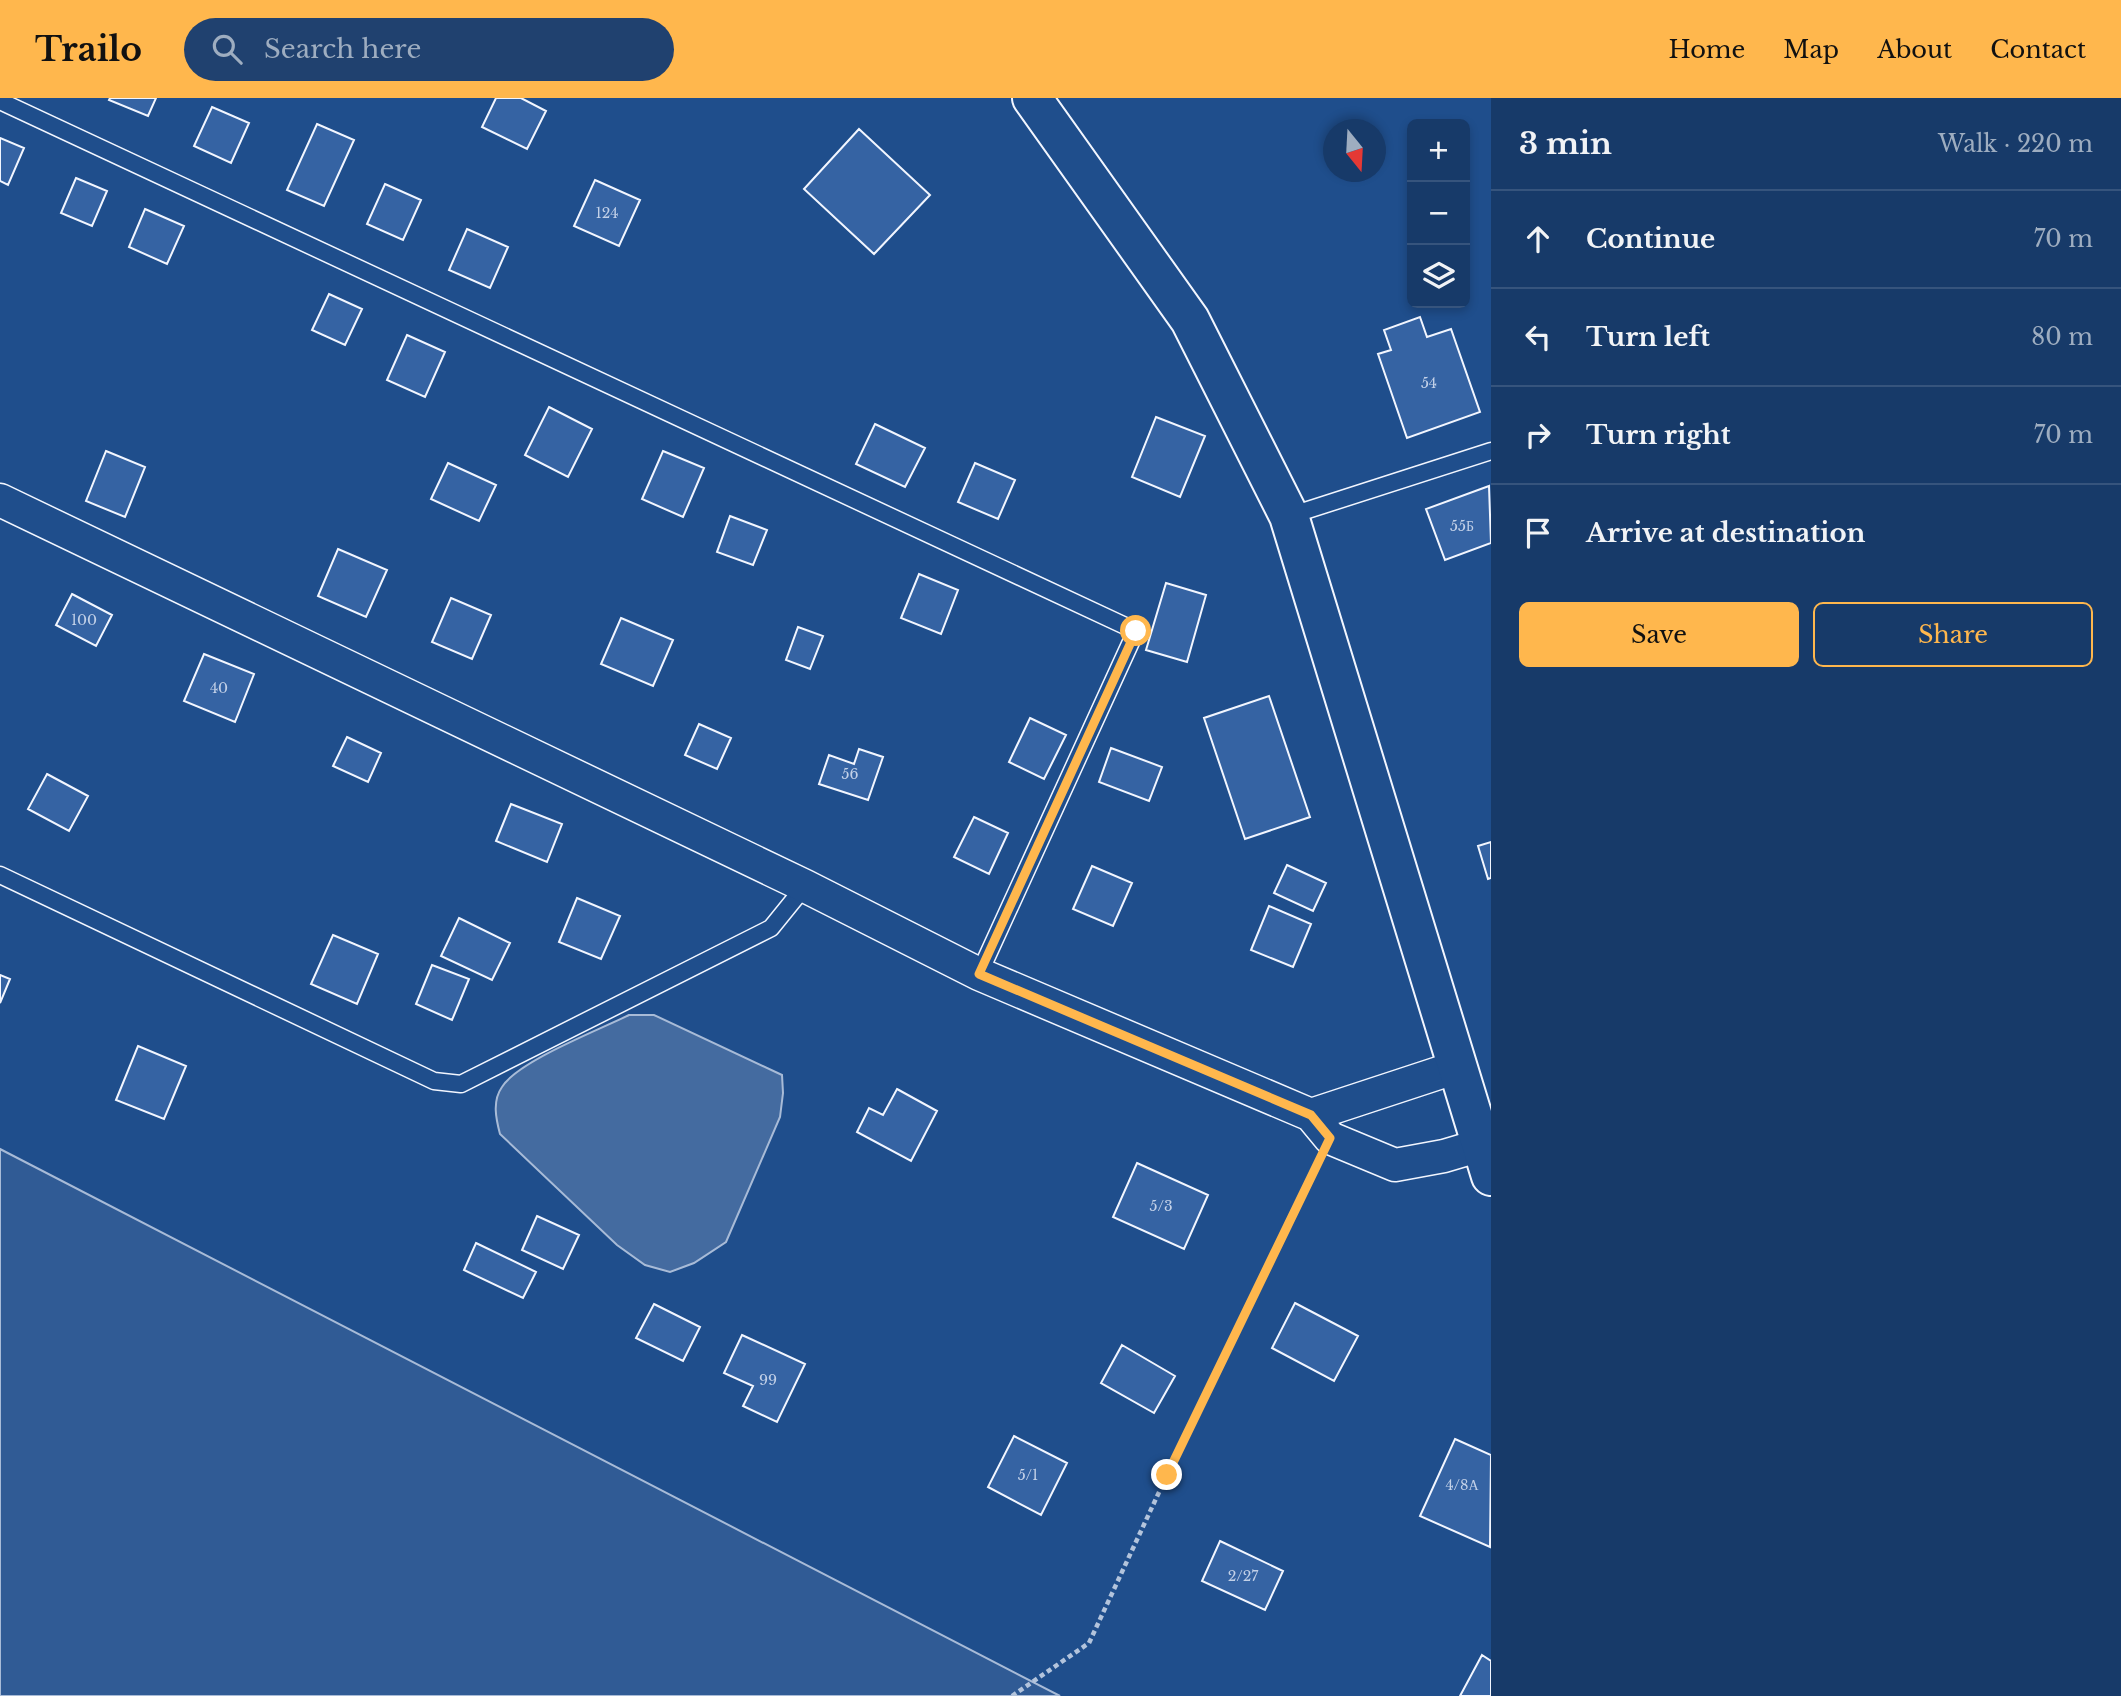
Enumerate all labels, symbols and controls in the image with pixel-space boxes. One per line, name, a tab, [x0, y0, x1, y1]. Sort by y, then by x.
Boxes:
search box	[184, 18, 674, 81]
text: Trailo	[35, 29, 142, 70]
icon: search	[208, 30, 246, 68]
text: Search here	[264, 33, 421, 65]
text: Home	[1669, 35, 1745, 64]
text: Map	[1783, 35, 1839, 64]
text: About	[1877, 35, 1952, 64]
text: Contact	[1990, 35, 2086, 64]
north arrow	[1323, 119, 1386, 182]
map controls	[1407, 119, 1470, 308]
button: +	[1407, 119, 1470, 182]
text: 3 min	[1519, 125, 1612, 162]
text: Walk · 220 m	[1938, 130, 2093, 158]
button: −	[1407, 182, 1470, 245]
house number: 124	[595, 204, 619, 222]
icon: ahead	[1519, 220, 1557, 258]
text: Continue	[1586, 223, 1715, 255]
text: 70 m	[2034, 225, 2093, 253]
button: layers	[1407, 245, 1470, 308]
icon: left	[1519, 318, 1557, 356]
text: Turn left	[1586, 321, 1710, 353]
text: 80 m	[2031, 323, 2093, 351]
house number: 54	[1421, 374, 1437, 392]
icon: right	[1519, 416, 1557, 454]
text: Turn right	[1586, 419, 1731, 451]
text: 70 m	[2034, 421, 2093, 449]
icon: arrive	[1519, 514, 1557, 552]
house number: 55Б	[1450, 517, 1474, 535]
text: Arrive at destination	[1586, 517, 1866, 549]
button: Save	[1519, 602, 1799, 667]
button: Share	[1813, 602, 2093, 667]
house number: 100	[71, 611, 97, 629]
route start	[1120, 615, 1151, 646]
house number: 40	[210, 679, 228, 697]
house number: 56	[842, 765, 858, 783]
house number: 5/3	[1149, 1197, 1173, 1215]
house number: 99	[759, 1371, 777, 1389]
route end	[1151, 1459, 1182, 1490]
house number: 5/1	[1018, 1466, 1038, 1484]
house number: 4/8А	[1445, 1476, 1479, 1494]
house number: 2/27	[1228, 1567, 1259, 1585]

